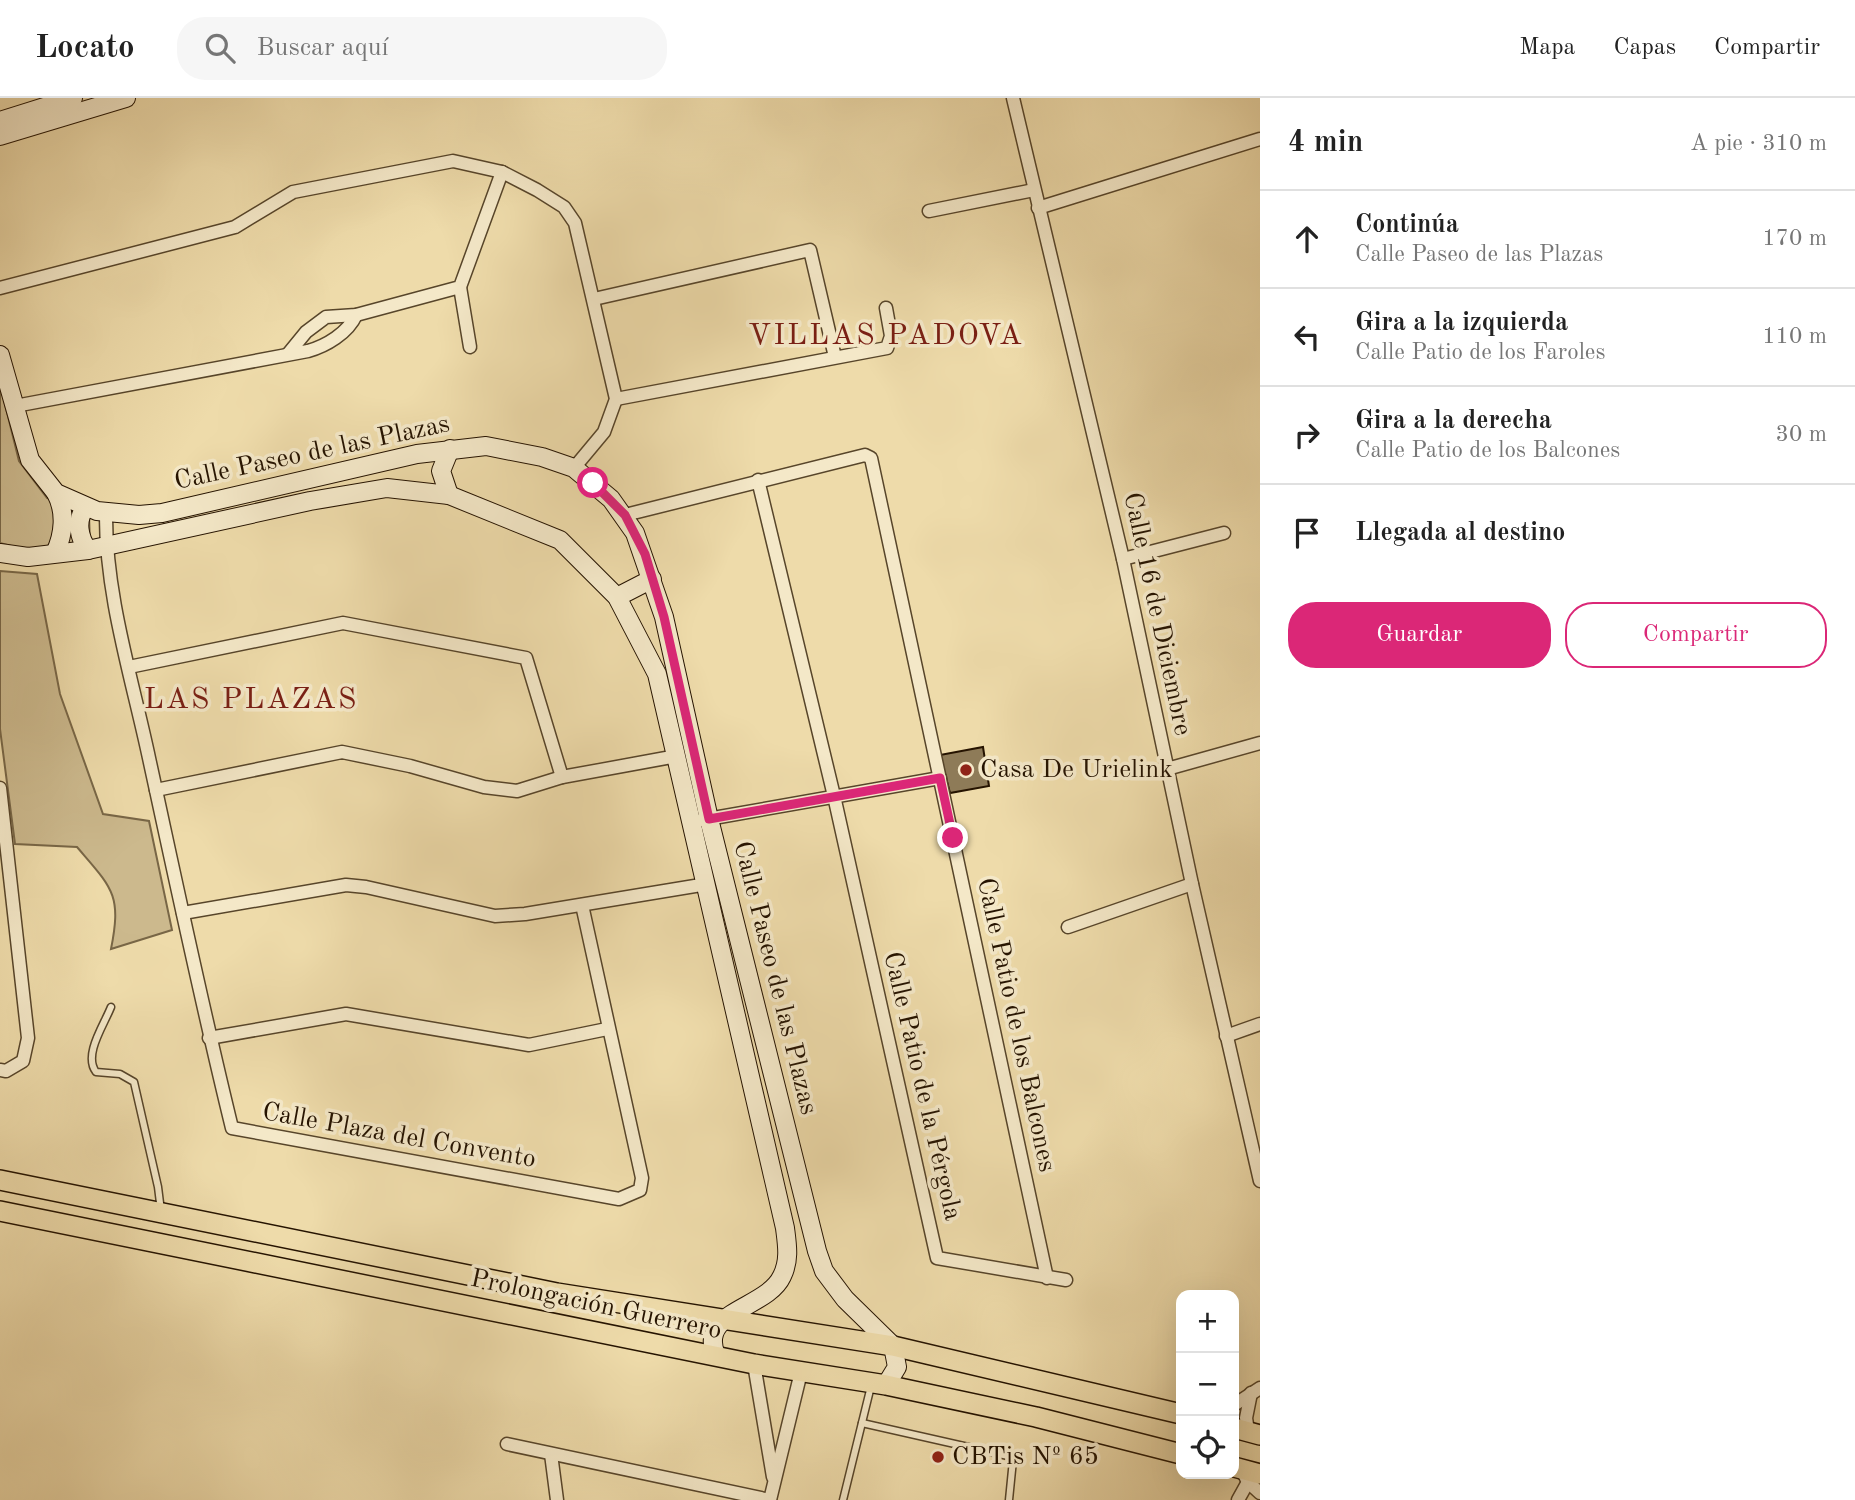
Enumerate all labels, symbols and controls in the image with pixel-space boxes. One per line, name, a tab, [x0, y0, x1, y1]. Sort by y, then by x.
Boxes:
search box	[177, 17, 667, 80]
icon: search	[201, 29, 239, 67]
text: Locato	[35, 32, 135, 65]
text: Buscar aquí	[257, 35, 389, 61]
text: Mapa	[1519, 36, 1575, 60]
text: Capas	[1613, 36, 1676, 60]
text: Compartir	[1714, 36, 1820, 60]
text: 4 min	[1288, 128, 1363, 158]
text: A pie · 310 m	[1690, 132, 1827, 155]
text: Continúa	[1355, 212, 1459, 238]
icon: ahead	[1288, 220, 1326, 258]
text: 170 m	[1762, 227, 1827, 250]
text: Calle Paseo de las Plazas	[1355, 243, 1603, 266]
text: Gira a la izquierda	[1355, 310, 1568, 336]
icon: left	[1288, 318, 1326, 356]
district label: VILLAS PADOVA	[748, 321, 1024, 351]
text: 110 m	[1762, 325, 1827, 348]
text: Calle Patio de los Faroles	[1355, 341, 1605, 364]
text: Gira a la derecha	[1355, 408, 1552, 434]
street label: Calle Paseo de las Plazas	[172, 411, 452, 495]
icon: right	[1288, 416, 1326, 454]
text: 30 m	[1776, 423, 1827, 446]
text: Calle Patio de los Balcones	[1355, 439, 1620, 462]
route start	[577, 467, 608, 498]
street label: Calle 16 de Diciembre	[1119, 490, 1195, 738]
icon: arrive	[1288, 514, 1326, 552]
text: Llegada al destino	[1355, 520, 1565, 546]
button: Guardar	[1288, 602, 1551, 668]
button: Compartir	[1565, 602, 1827, 668]
district label: LAS PLAZAS	[144, 685, 358, 715]
place label: Casa De Urielink	[980, 757, 1173, 783]
marker: Casa De Urielink	[958, 762, 974, 778]
route end	[937, 822, 968, 853]
street label: Calle Paseo de las Plazas	[728, 839, 822, 1117]
street label: Calle Patio de los Balcones	[972, 876, 1060, 1174]
street label: Calle Patio de la Pérgola	[878, 949, 966, 1223]
street label: Calle Plaza del Convento	[260, 1099, 538, 1173]
street label: Prolongación Guerrero	[468, 1266, 724, 1344]
map controls	[1176, 1290, 1239, 1479]
button: +	[1176, 1290, 1239, 1353]
button: −	[1176, 1353, 1239, 1416]
button: locate	[1176, 1416, 1239, 1479]
place label: CBTis Nº 65	[952, 1444, 1099, 1470]
marker: CBTis Nº 65	[930, 1449, 946, 1465]

